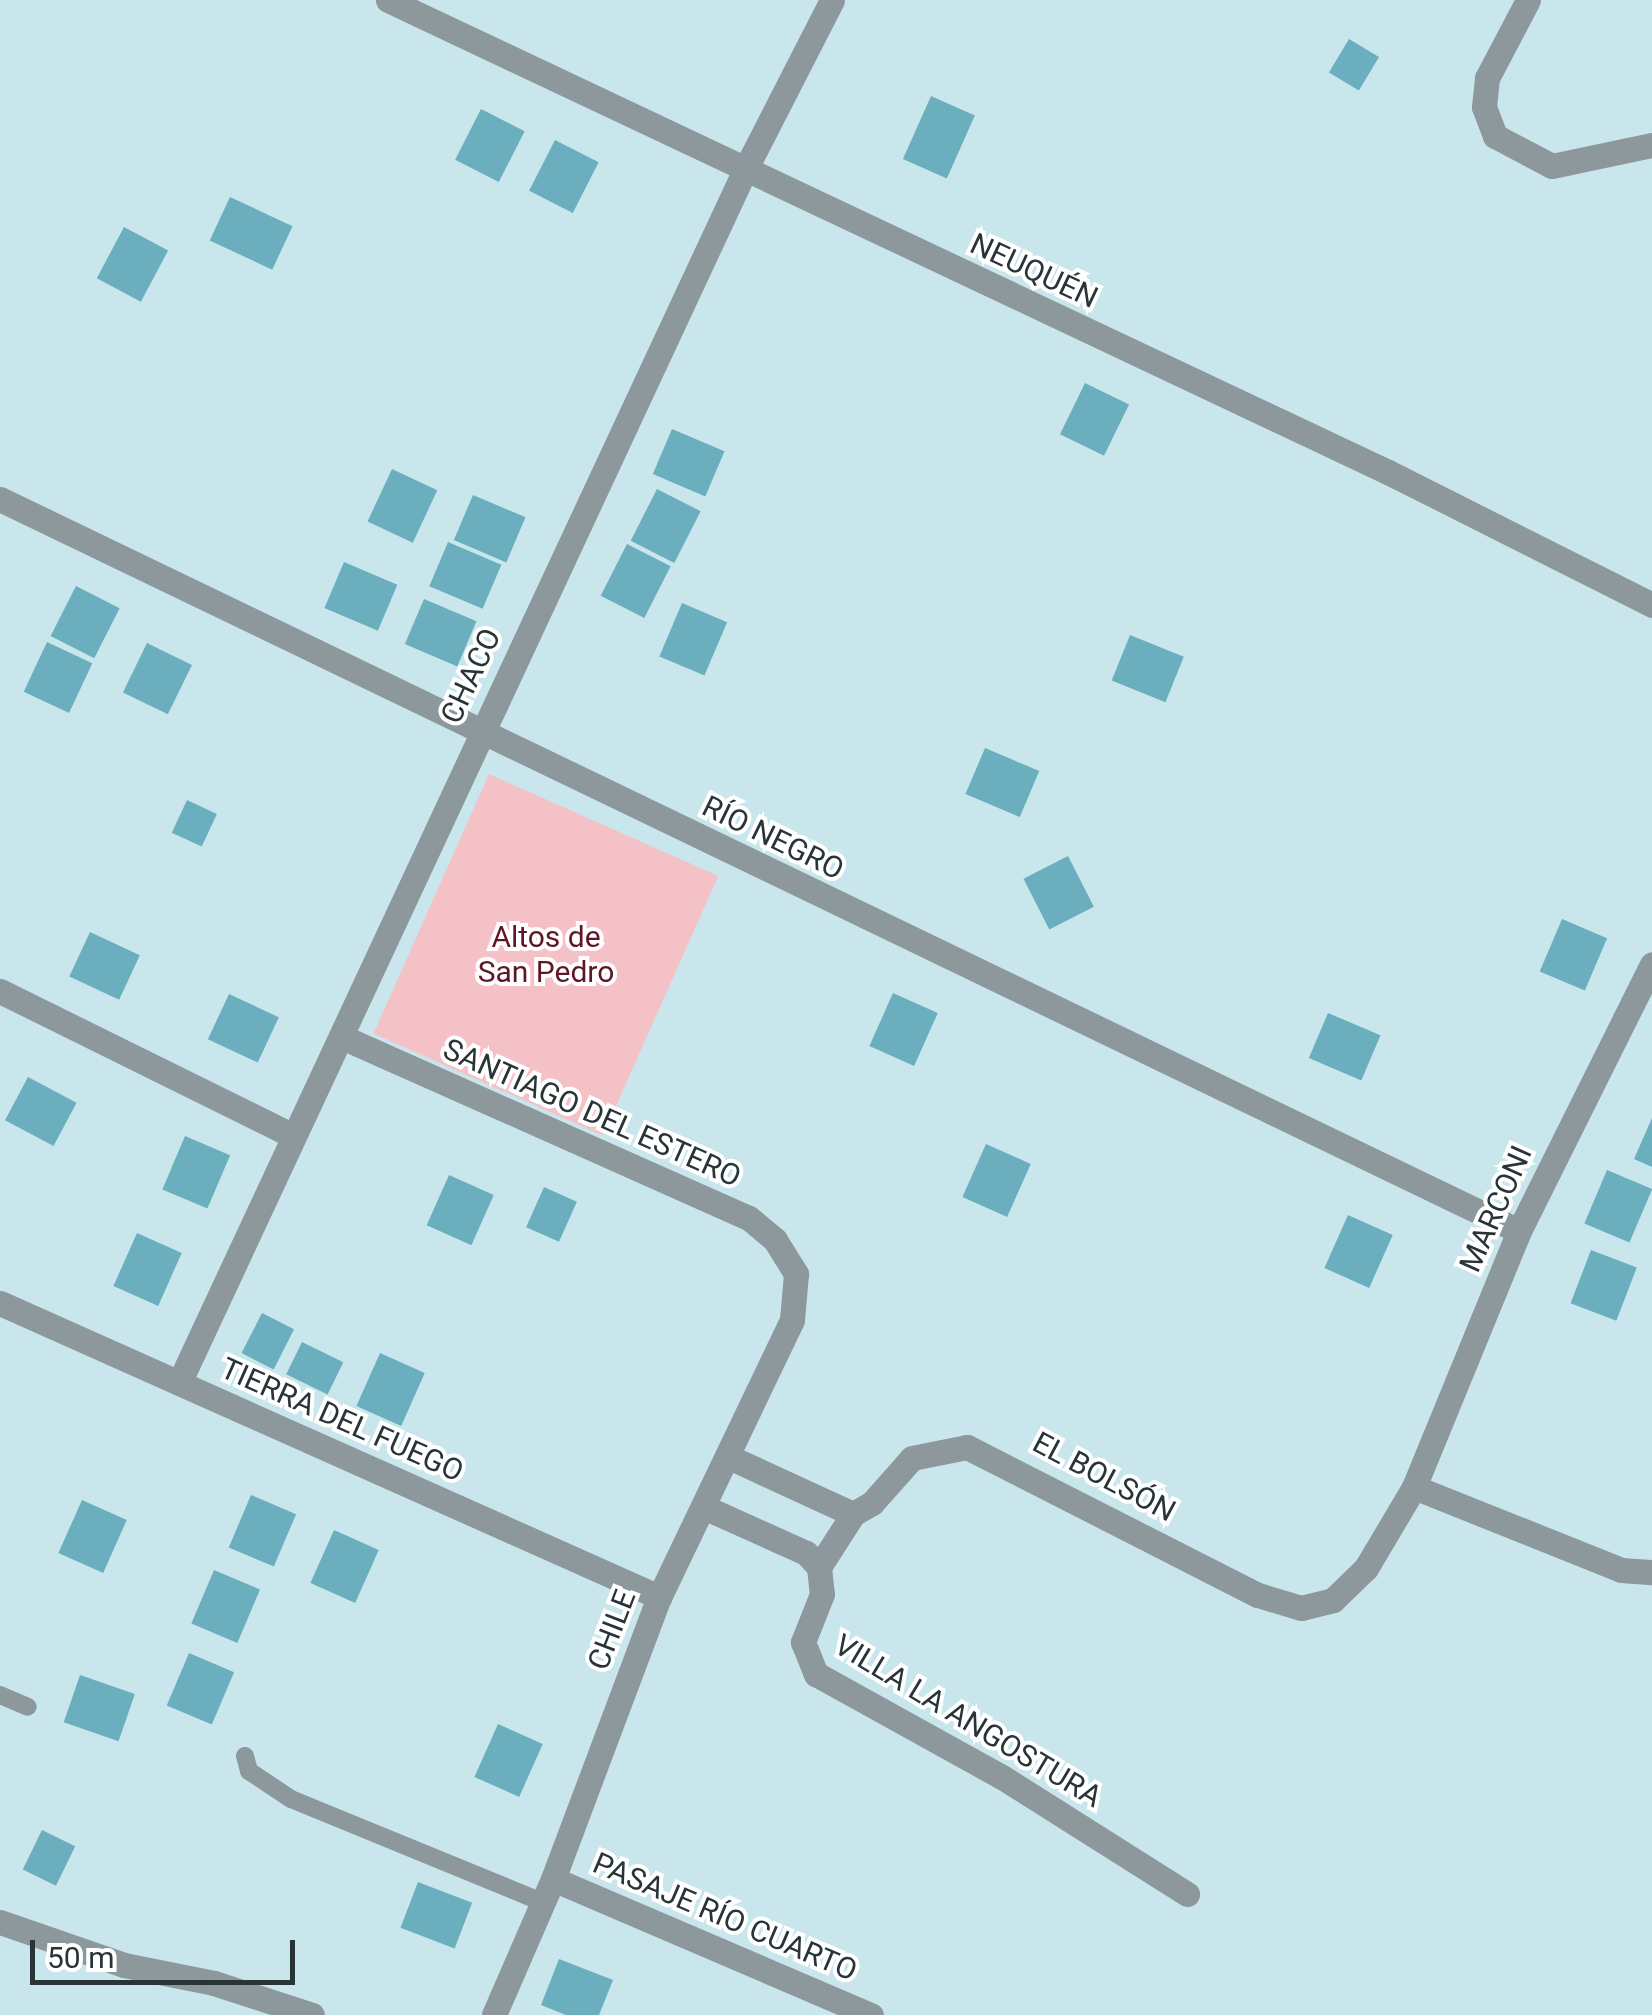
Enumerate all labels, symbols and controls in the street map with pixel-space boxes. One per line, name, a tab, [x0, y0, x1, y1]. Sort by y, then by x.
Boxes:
street label: NEUQUÉN	[965, 226, 1103, 316]
street label: CHACO	[433, 623, 509, 729]
street label: RÍO NEGRO	[696, 788, 850, 888]
park label: Altos de San Pedro	[478, 919, 614, 990]
street label: SANTIAGO DEL ESTERO	[438, 1031, 746, 1195]
street label: MARCONI	[1452, 1140, 1540, 1278]
street label: TIERRA DEL FUEGO	[215, 1350, 469, 1490]
street label: EL BOLSÓN	[1027, 1424, 1181, 1530]
street label: CHILE	[580, 1585, 644, 1675]
street label: VILLA LA ANGOSTURA	[828, 1627, 1108, 1815]
street label: PASAJE RÍO CUARTO	[588, 1845, 862, 1989]
scale bar	[35, 1920, 300, 1982]
text: 50 m	[47, 1940, 114, 1975]

